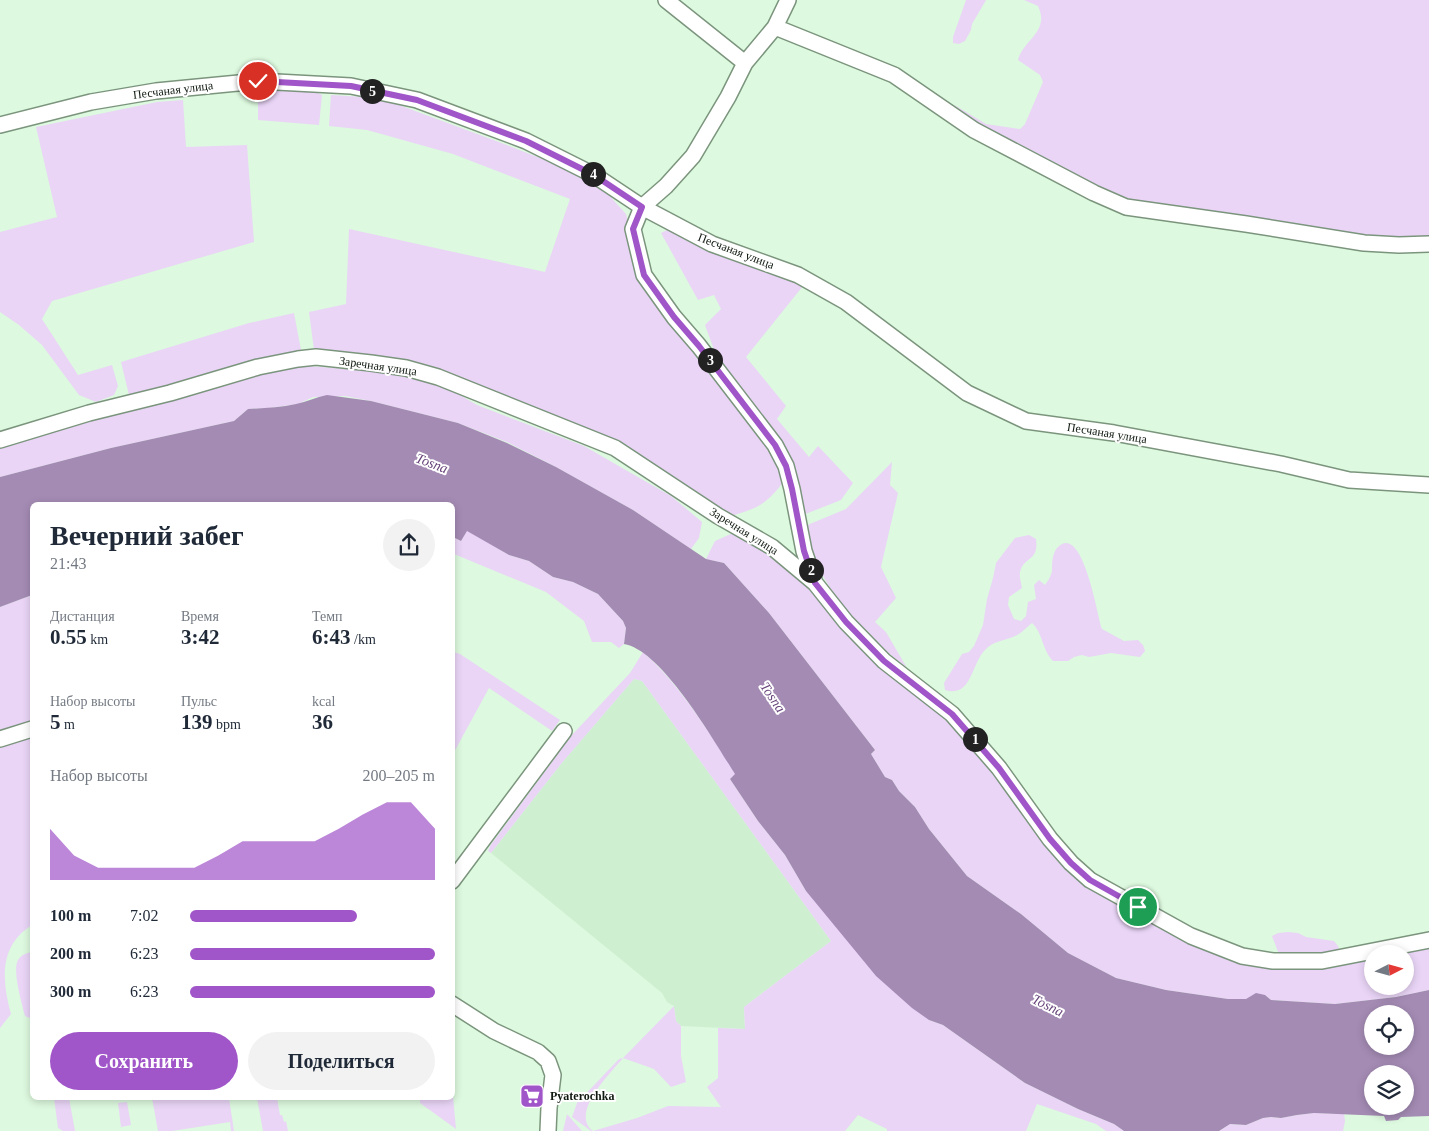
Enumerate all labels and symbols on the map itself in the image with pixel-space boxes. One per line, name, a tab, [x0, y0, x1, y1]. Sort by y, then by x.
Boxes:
pin	[237, 60, 279, 102]
street label: Песчаная улица	[132, 78, 215, 102]
pin: 5	[360, 78, 384, 104]
pin: 4	[580, 162, 606, 186]
street label: Песчаная улица	[696, 230, 777, 272]
pin: 3	[698, 348, 722, 372]
street label: Заречная улица	[338, 354, 418, 378]
street label: Песчаная улица	[1066, 420, 1149, 446]
water label: Tosna	[414, 451, 450, 476]
street label: Заречная улица	[707, 504, 781, 558]
pin: 2	[798, 558, 824, 582]
water label: Tosna	[757, 679, 788, 715]
pin: 1	[962, 726, 988, 752]
pin	[1117, 886, 1159, 928]
north arrow	[1364, 945, 1414, 995]
water label: Tosna	[1030, 991, 1066, 1019]
supermarket icon: Pyaterochka	[519, 1083, 545, 1109]
place label: Pyaterochka	[550, 1089, 614, 1103]

